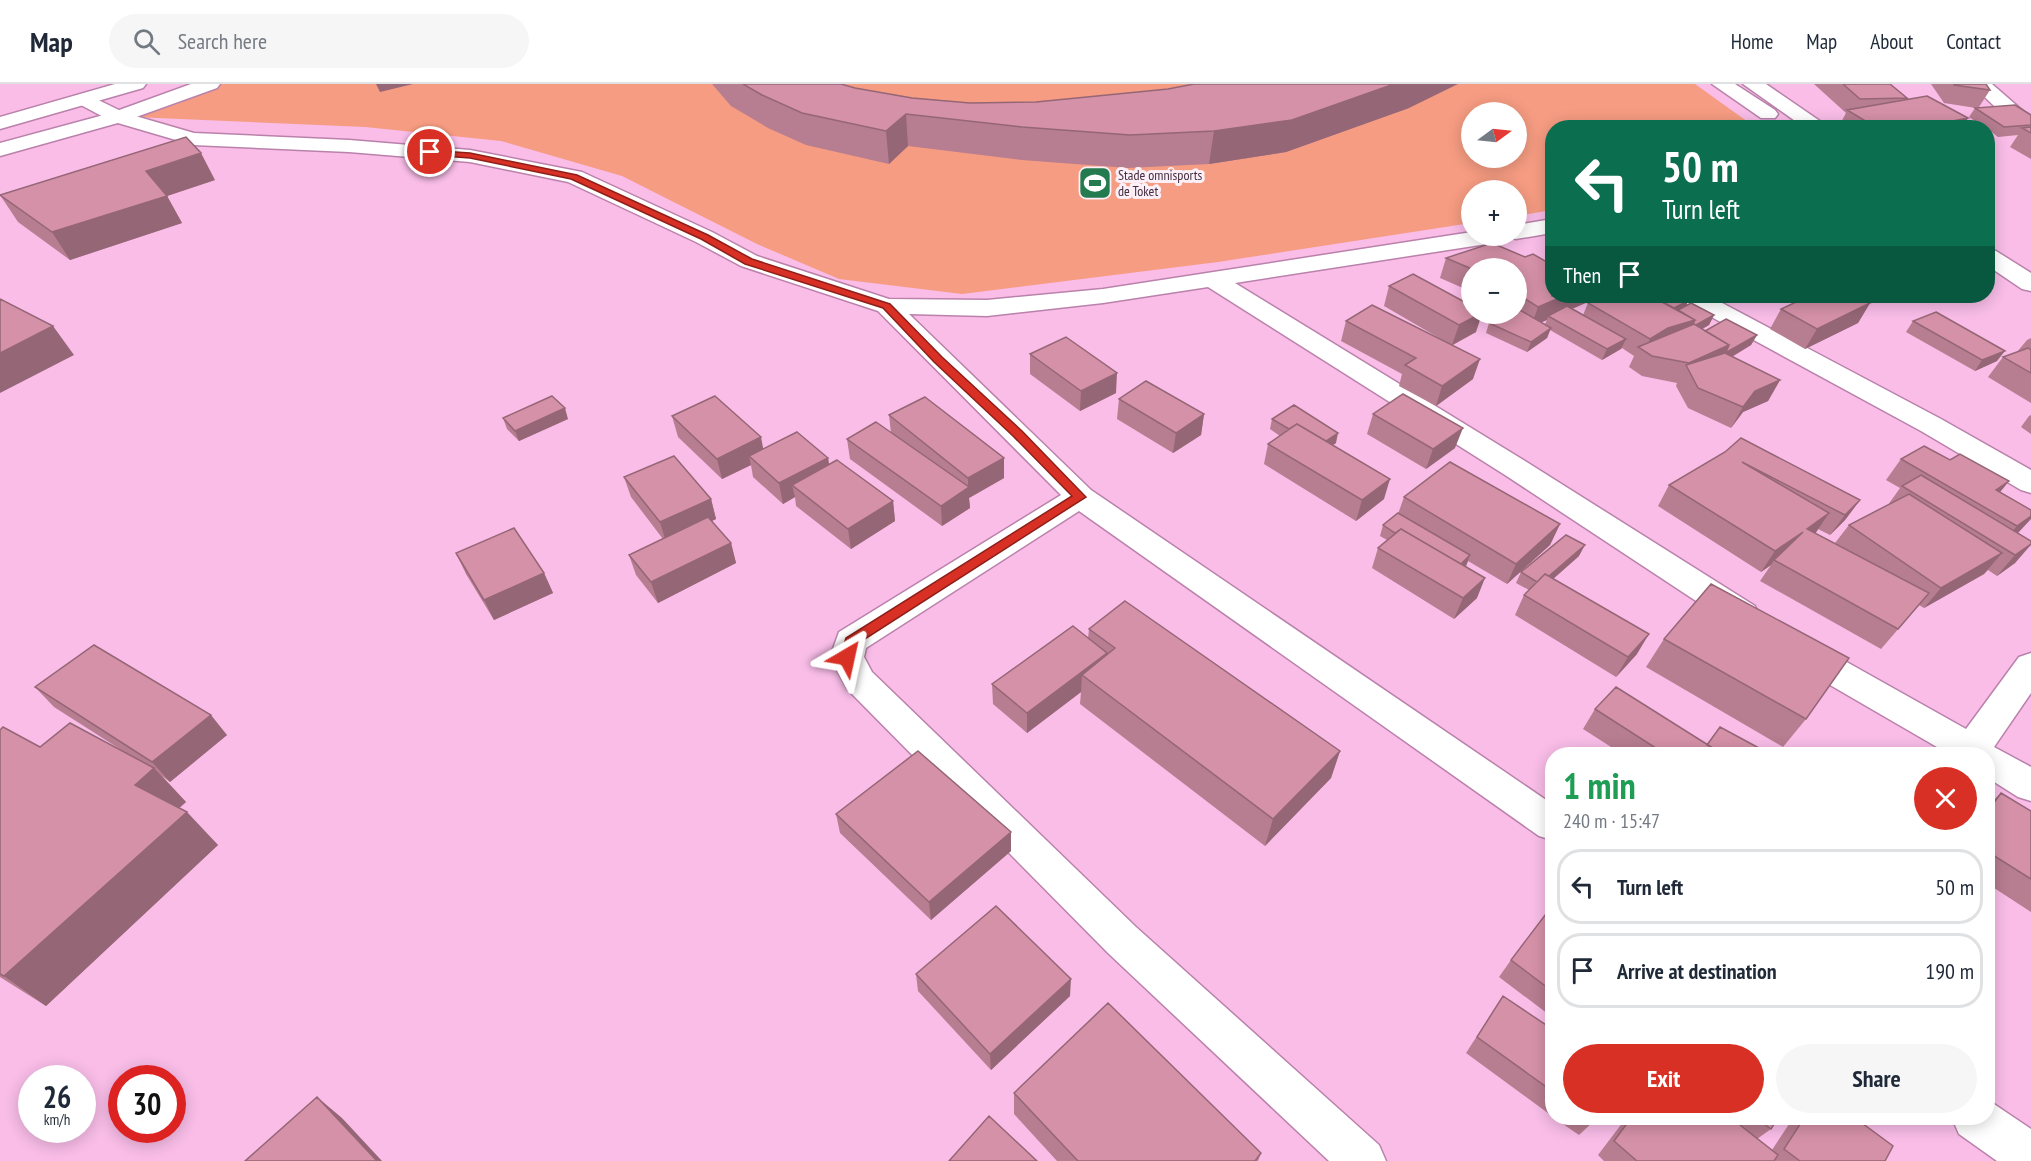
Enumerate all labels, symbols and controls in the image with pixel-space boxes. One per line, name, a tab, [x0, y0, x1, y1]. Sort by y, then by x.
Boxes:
search box	[109, 14, 529, 68]
text: Map	[30, 23, 73, 60]
icon: search	[130, 25, 163, 58]
text: Search here	[178, 27, 267, 55]
text: Home	[1731, 28, 1773, 55]
text: Map	[1806, 28, 1837, 55]
text: About	[1870, 28, 1913, 55]
text: Contact	[1946, 28, 2001, 55]
north arrow	[1461, 102, 1527, 168]
map controls	[1461, 102, 1527, 324]
pin	[404, 126, 455, 177]
icon: arrive	[413, 135, 446, 168]
text: 50 m	[1662, 139, 1739, 194]
icon: left	[1563, 144, 1641, 222]
sports icon: Stade omnisports de Toket	[1077, 165, 1113, 201]
place label: Stade omnisports de Toket	[1118, 166, 1202, 200]
button: +	[1461, 180, 1527, 246]
text: Turn left	[1662, 192, 1740, 226]
button: −	[1461, 258, 1527, 324]
icon: arrive	[1613, 258, 1646, 291]
text: Then	[1563, 261, 1601, 289]
position arrow	[815, 625, 879, 689]
text: 1 min	[1563, 762, 1636, 809]
button: close	[1914, 767, 1977, 830]
text: 240 m · 15:47	[1563, 808, 1660, 834]
icon: left	[1566, 870, 1599, 903]
text: Turn left	[1617, 873, 1683, 901]
text: 50 m	[1935, 873, 1974, 901]
icon: arrive	[1566, 954, 1599, 987]
text: Arrive at destination	[1617, 957, 1777, 985]
text: 190 m	[1925, 957, 1974, 985]
button: Exit	[1563, 1044, 1764, 1113]
button: Share	[1776, 1044, 1977, 1113]
speed limit sign: 30	[108, 1065, 186, 1143]
text: 26	[43, 1077, 71, 1116]
text: km/h	[44, 1110, 70, 1129]

